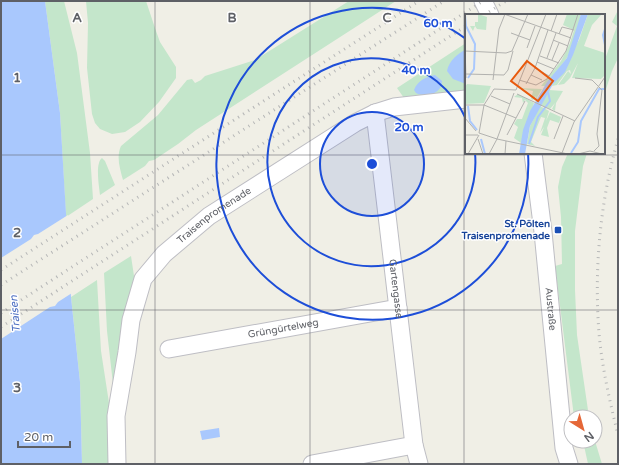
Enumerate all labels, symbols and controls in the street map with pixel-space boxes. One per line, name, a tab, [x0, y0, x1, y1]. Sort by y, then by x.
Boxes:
text: A	[72, 10, 82, 26]
text: B	[227, 10, 237, 26]
text: C	[382, 10, 392, 26]
inset map	[465, 14, 605, 154]
text: 60 m	[423, 16, 453, 30]
text: 40 m	[401, 63, 431, 77]
text: 1	[13, 70, 21, 86]
text: 20 m	[394, 120, 424, 134]
centre of rings	[365, 157, 379, 171]
street label: Traisenpromenade	[175, 184, 254, 246]
place label: St. Pölten Traisenpromenade	[460, 218, 550, 242]
text: 2	[13, 225, 21, 241]
marker: St. Pölten Traisenpromenade	[553, 225, 563, 235]
street label: Gartengasse	[386, 258, 405, 320]
street label: Austraße	[542, 287, 559, 331]
water label: Traisen	[7, 295, 23, 333]
street label: Grüngürtelweg	[247, 316, 319, 341]
text: 3	[13, 380, 21, 396]
north arrow	[563, 409, 603, 449]
scale bar	[18, 423, 70, 449]
text: N	[581, 429, 596, 444]
text: 20 m	[24, 430, 53, 444]

